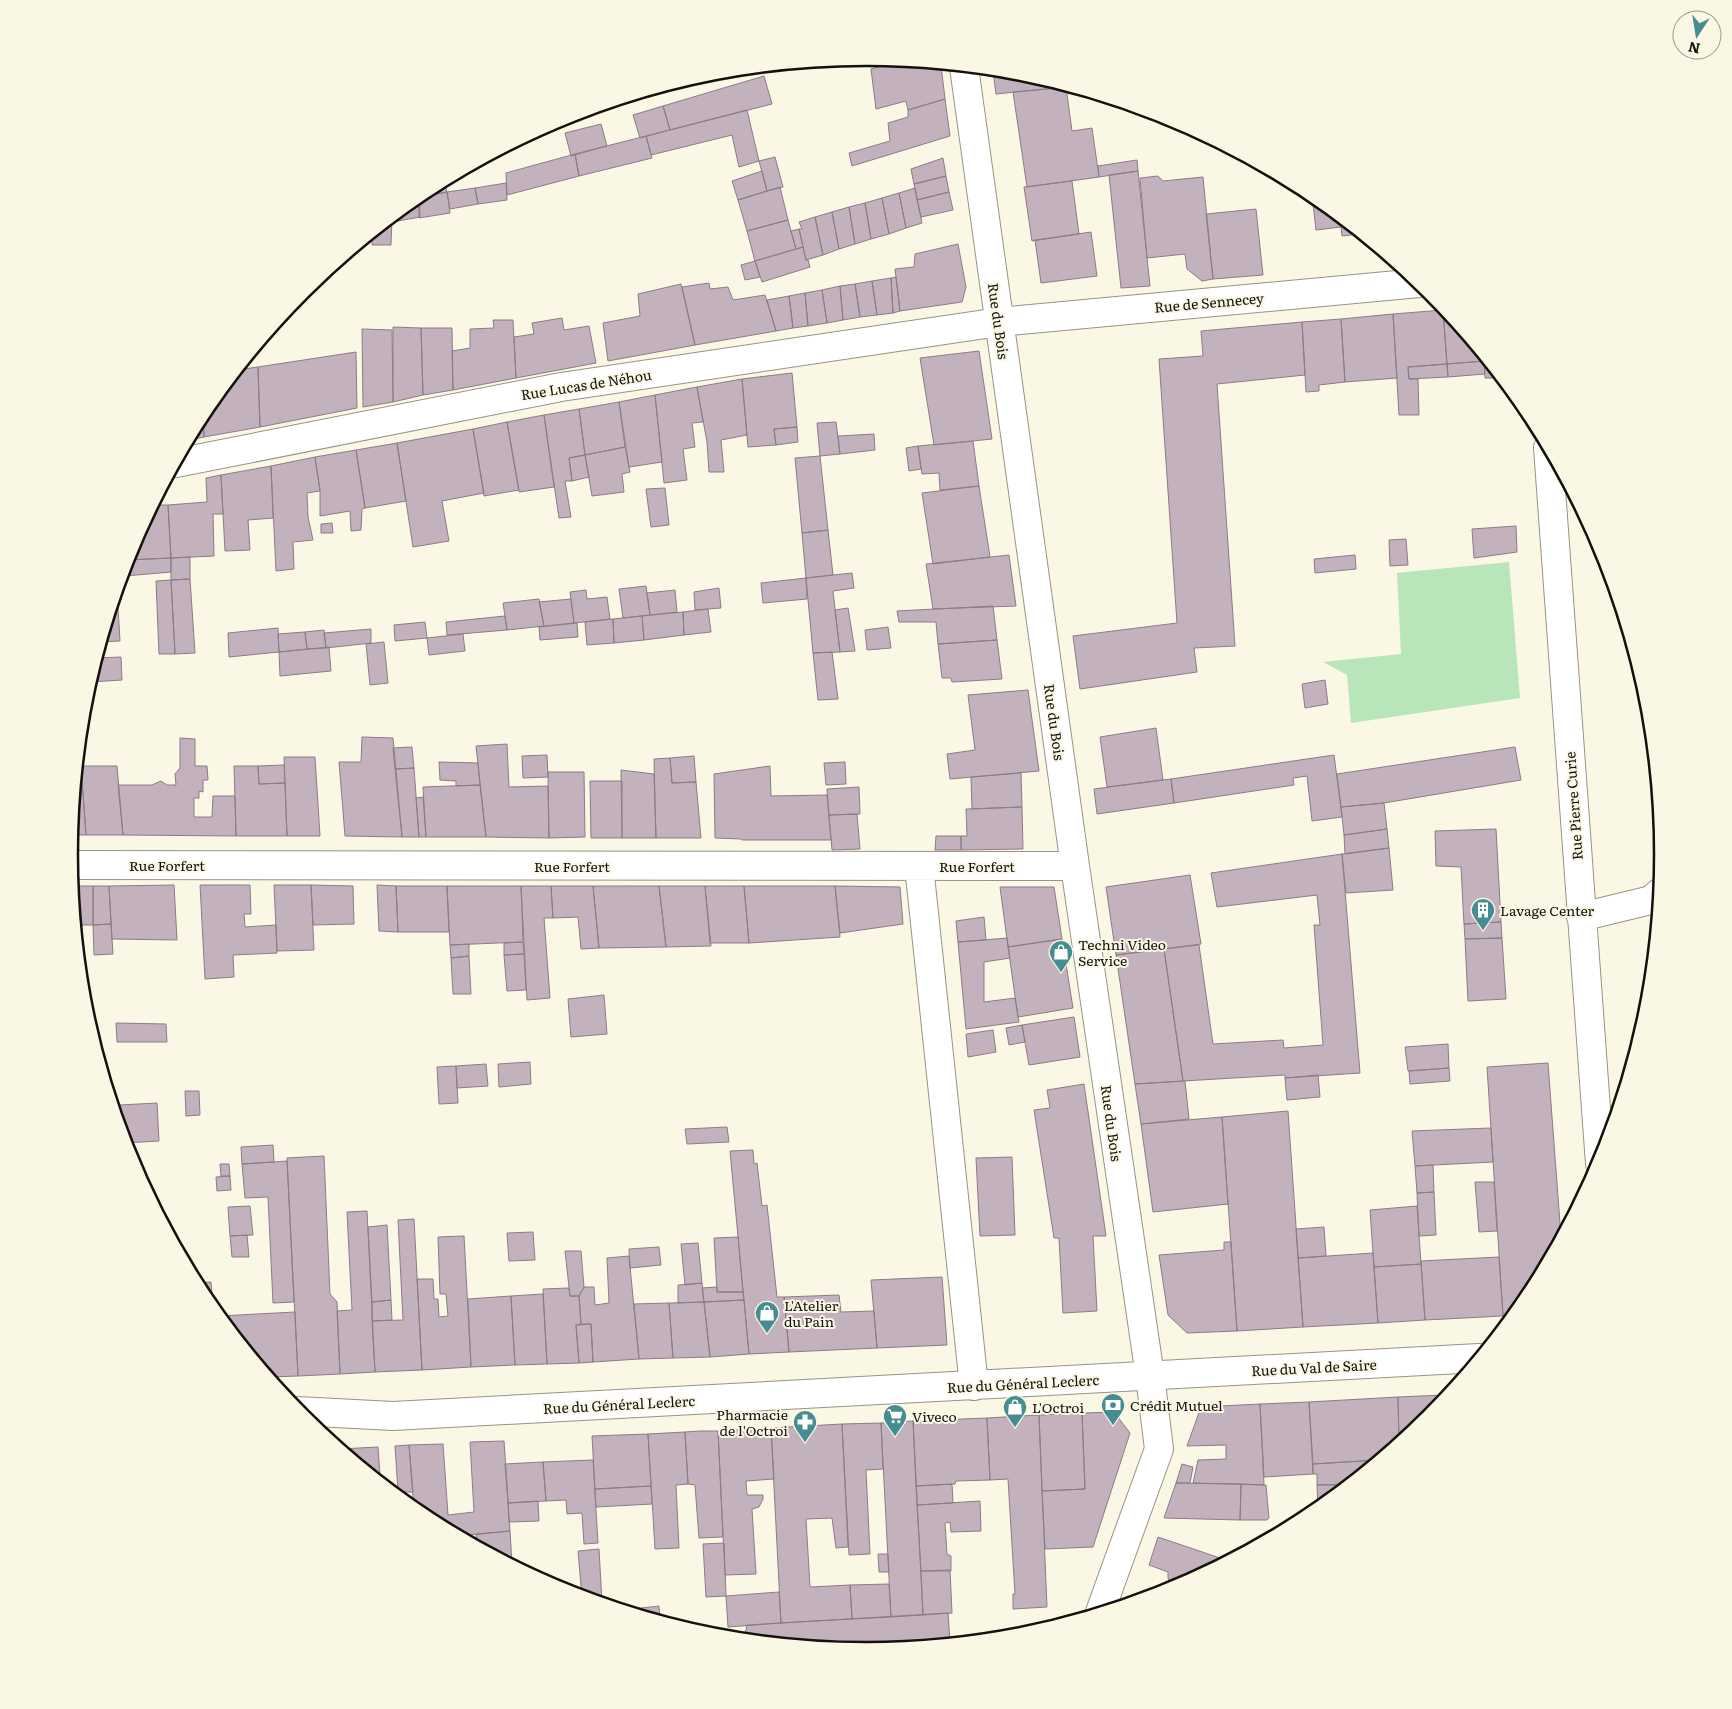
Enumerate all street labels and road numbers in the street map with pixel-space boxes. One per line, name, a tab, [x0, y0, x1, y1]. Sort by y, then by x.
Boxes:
street label: Rue du Bois	[984, 282, 1014, 360]
street label: Rue de Sennecey	[1153, 287, 1266, 317]
street label: Rue Lucas de Néhou	[519, 364, 653, 404]
street label: Rue du Bois	[1040, 683, 1070, 761]
street label: Rue Pierre Curie	[1559, 751, 1587, 861]
street label: Rue Forfert	[129, 855, 205, 875]
street label: Rue Forfert	[534, 856, 610, 876]
street label: Rue Forfert	[939, 856, 1015, 876]
street label: Rue du Bois	[1097, 1084, 1127, 1162]
street label: Rue du Val de Saire	[1251, 1354, 1377, 1380]
street label: Rue du Général Leclerc	[946, 1369, 1100, 1397]
street label: Rue du Général Leclerc	[542, 1390, 696, 1418]

